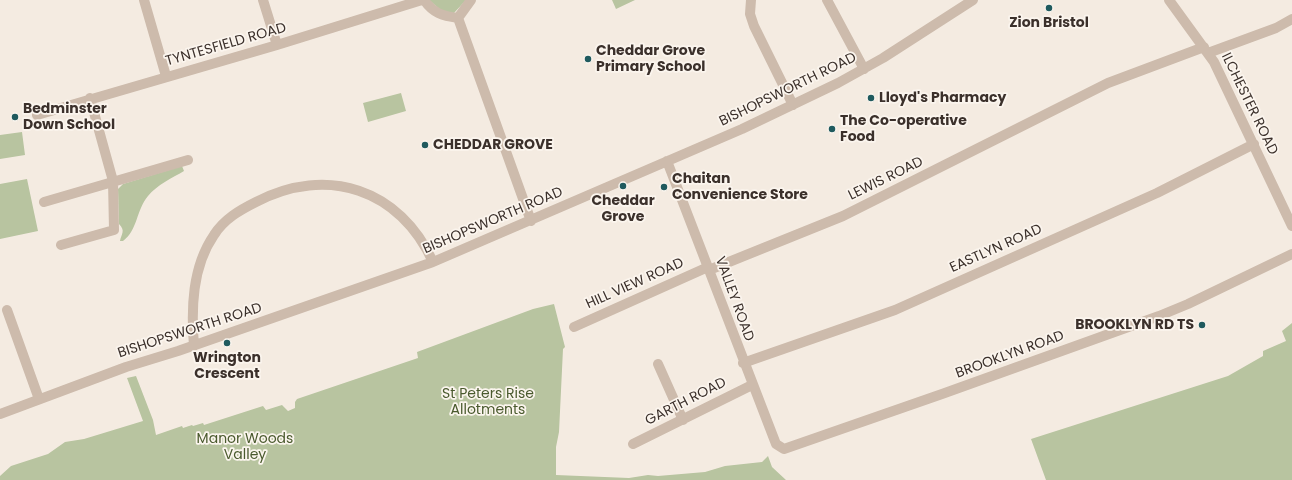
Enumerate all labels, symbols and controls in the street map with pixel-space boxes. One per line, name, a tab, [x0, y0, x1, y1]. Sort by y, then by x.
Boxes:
marker: Zion Bristol	[1044, 3, 1054, 13]
place label: Zion Bristol	[1009, 15, 1089, 31]
street label: TYNTESFIELD ROAD	[164, 20, 288, 70]
place label: Cheddar Grove Primary School	[596, 43, 705, 76]
street label: BISHOPSWORTH ROAD	[717, 50, 859, 130]
street label: ILCHESTER ROAD	[1217, 50, 1281, 158]
marker: Cheddar Grove Primary School	[583, 54, 593, 64]
place label: Lloyd's Pharmacy	[879, 90, 1006, 106]
marker: Lloyd's Pharmacy	[866, 93, 876, 103]
place label: Bedminster Down School	[23, 101, 115, 134]
marker: Bedminster Down School	[10, 112, 20, 122]
place label: The Co-operative Food	[840, 113, 967, 146]
marker: The Co-operative Food	[827, 124, 837, 134]
place label: CHEDDAR GROVE	[433, 137, 553, 153]
marker: CHEDDAR GROVE	[420, 140, 430, 150]
street label: LEWIS ROAD	[846, 154, 926, 204]
place label: Chaitan Convenience Store	[672, 171, 808, 204]
marker: Cheddar Grove	[618, 181, 628, 191]
marker: Chaitan Convenience Store	[659, 182, 669, 192]
street label: BISHOPSWORTH ROAD	[421, 184, 565, 258]
place label: Cheddar Grove	[591, 193, 655, 226]
street label: EASTLYN ROAD	[947, 221, 1045, 277]
street label: VALLEY ROAD	[711, 254, 757, 344]
street label: HILL VIEW ROAD	[583, 255, 687, 313]
street label: BISHOPSWORTH ROAD	[116, 300, 264, 362]
place label: BROOKLYN RD TS	[1075, 317, 1194, 333]
marker: BROOKLYN RD TS	[1197, 320, 1207, 330]
street label: BROOKLYN ROAD	[953, 328, 1067, 382]
marker: Wrington Crescent	[222, 338, 232, 348]
place label: Wrington Crescent	[193, 350, 261, 382]
street label: GARTH ROAD	[643, 374, 729, 430]
park label: St Peters Rise Allotments	[442, 386, 534, 418]
park label: Manor Woods Valley	[197, 431, 293, 464]

